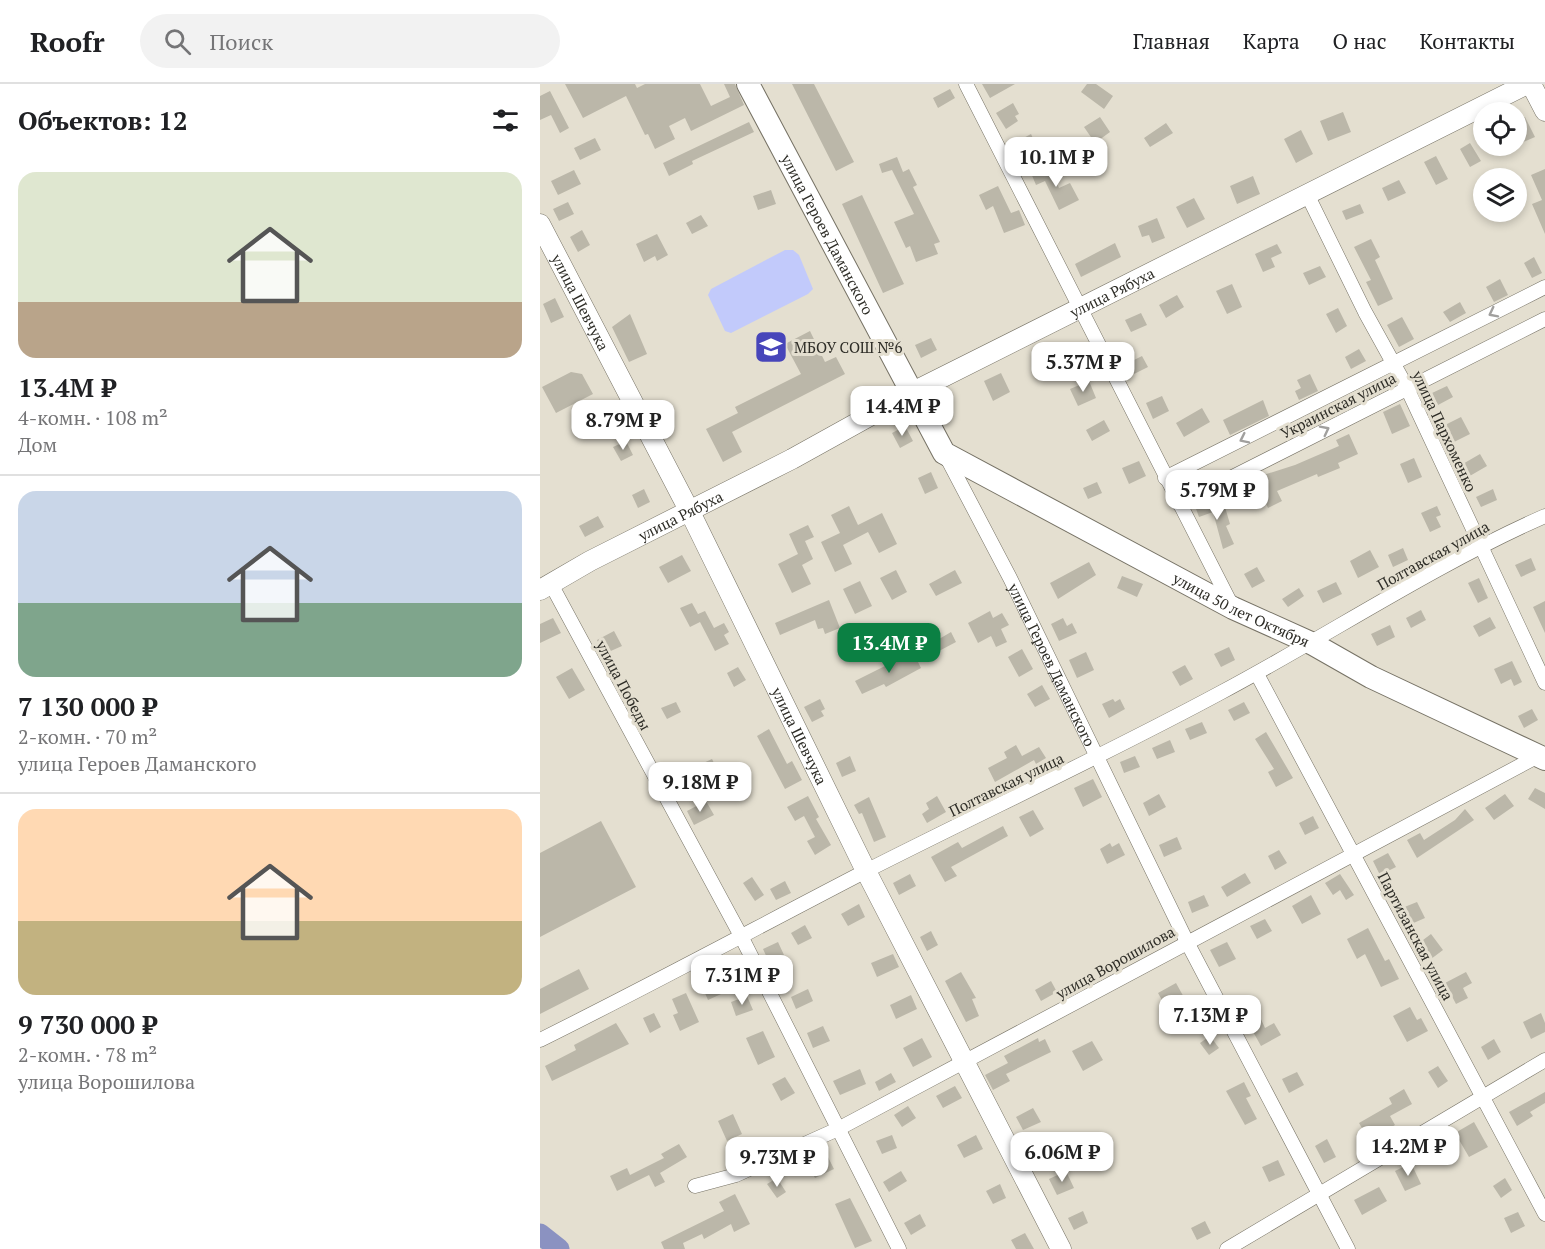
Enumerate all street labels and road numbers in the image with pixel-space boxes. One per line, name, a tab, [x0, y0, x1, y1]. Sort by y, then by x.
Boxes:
street label: улица Героев Даманского	[776, 150, 879, 318]
street label: улица Шевчука	[547, 249, 614, 354]
street label: улица Рябуха	[1065, 262, 1158, 322]
street label: улица Пархоменко	[1408, 366, 1482, 495]
street label: Украинская улица	[1277, 367, 1400, 443]
street label: улица Рябуха	[634, 485, 726, 546]
street label: Полтавская улица	[1373, 516, 1493, 594]
street label: улица 50 лет Октября	[1169, 567, 1313, 651]
street label: улица Героев Даманского	[1004, 579, 1100, 749]
street label: улица Победы	[591, 636, 656, 734]
street label: улица Шевчука	[767, 683, 832, 788]
street label: Полтавская улица	[945, 747, 1067, 820]
street label: Партизанская улица	[1374, 868, 1459, 1004]
street label: улица Ворошилова	[1051, 921, 1178, 1003]

